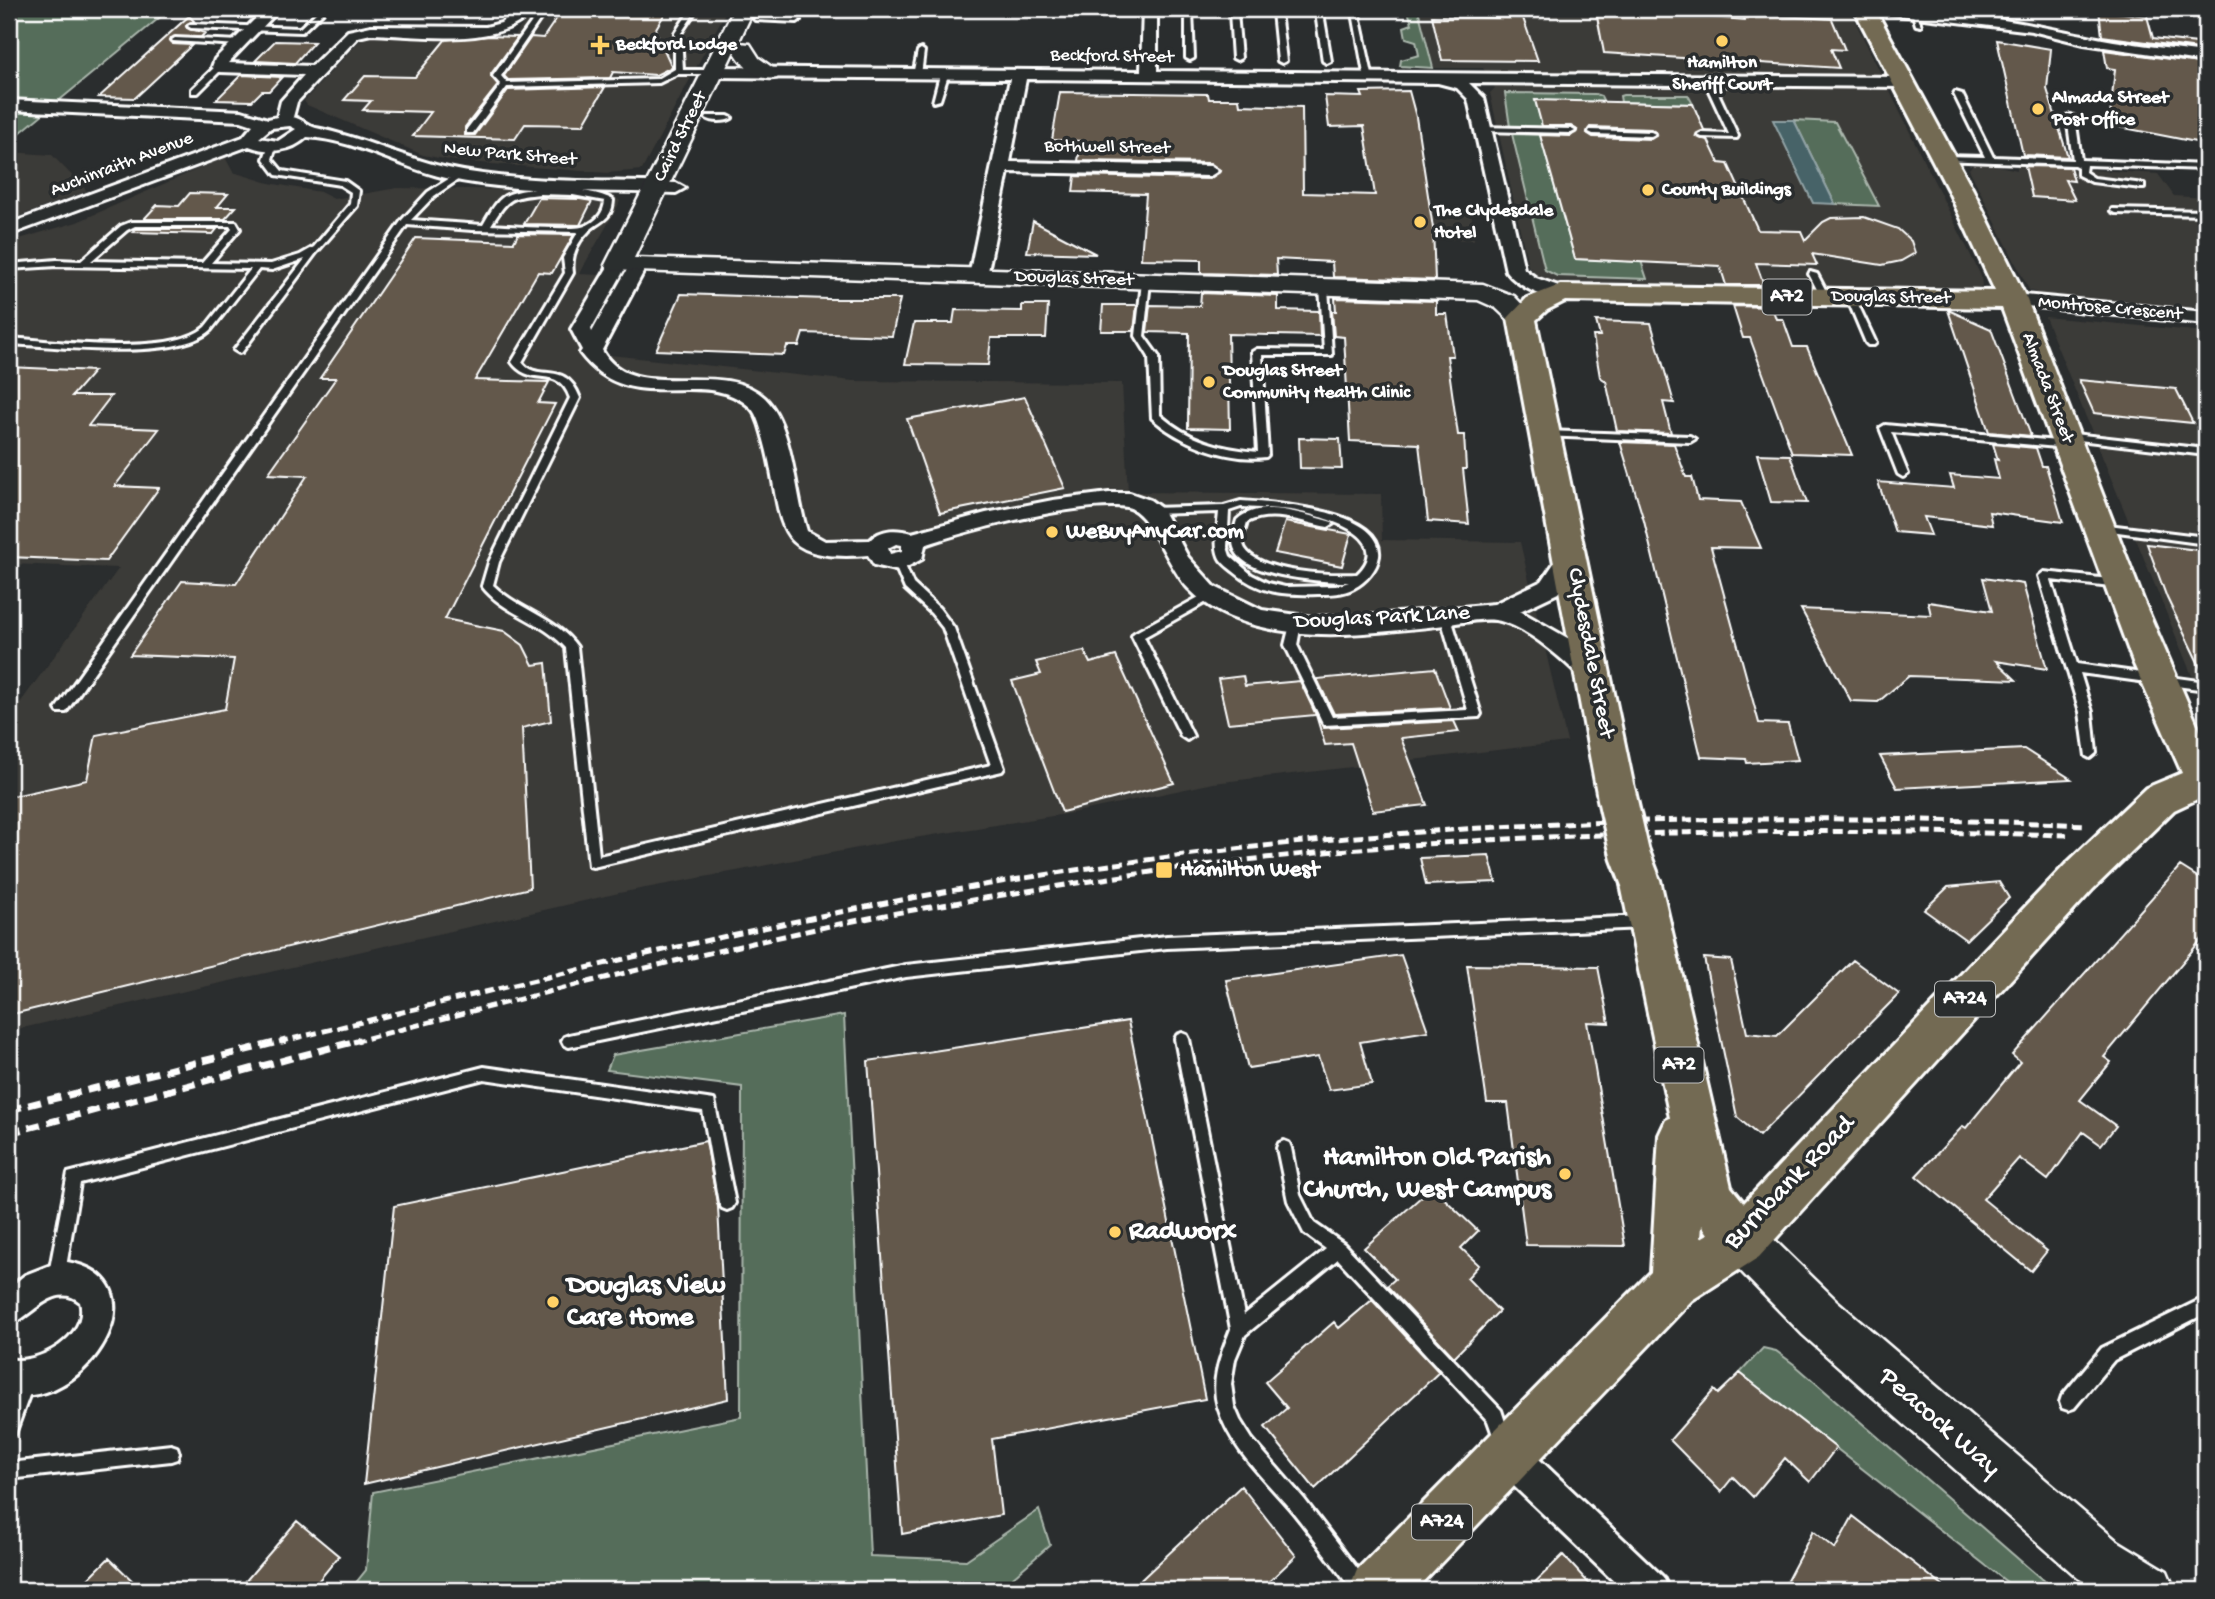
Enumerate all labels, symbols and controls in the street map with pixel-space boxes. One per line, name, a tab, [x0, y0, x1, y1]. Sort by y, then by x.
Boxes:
marker: Hamilton Sheriff Court	[1714, 33, 1730, 49]
place label: Beckford Lodge	[615, 34, 738, 57]
marker: Beckford Lodge	[590, 35, 610, 55]
street label: Beckford Street	[1049, 44, 1176, 70]
place label: Hamilton Sheriff Court	[1672, 52, 1774, 97]
street label: Caird Street	[649, 86, 714, 186]
place label: Almada Street Post Office	[2051, 87, 2171, 132]
marker: Almada Street Post Office	[2030, 101, 2046, 117]
street label: Auchinraith Avenue	[47, 127, 197, 203]
street label: Bothwell Street	[1043, 135, 1172, 161]
street label: New Park Street	[443, 138, 579, 172]
place label: County Buildings	[1661, 179, 1792, 202]
marker: County Buildings	[1640, 182, 1656, 198]
place label: The Clydesdale Hotel	[1432, 200, 1554, 245]
marker: The Clydesdale Hotel	[1412, 214, 1428, 230]
street label: Douglas Street	[1012, 265, 1136, 293]
road number: A72	[1762, 280, 1812, 314]
street label: Douglas Street	[1829, 285, 1953, 311]
street label: Montrose Crescent	[2037, 291, 2185, 327]
street label: Almada Street	[2015, 330, 2079, 448]
place label: Douglas Street Community Health Clinic	[1221, 360, 1411, 405]
marker: Douglas Street Community Health Clinic	[1201, 374, 1217, 390]
place label: WeBuyAnyCar.com	[1065, 519, 1244, 546]
marker: WeBuyAnyCar.com	[1044, 524, 1060, 540]
street label: Clydesdale Street	[1560, 566, 1620, 742]
street label: Douglas Park Lane	[1291, 600, 1472, 636]
place label: Hamilton West	[1180, 857, 1322, 884]
marker: Hamilton West	[1154, 860, 1174, 880]
road number: A724	[1935, 982, 1995, 1016]
road number: A72	[1654, 1048, 1704, 1082]
street label: Burnbank Road	[1717, 1107, 1864, 1258]
place label: Hamilton Old Parish Church, West Campus	[1303, 1142, 1553, 1207]
marker: Hamilton Old Parish Church, West Campus	[1557, 1166, 1573, 1182]
place label: Radworx	[1128, 1216, 1237, 1249]
marker: Radworx	[1107, 1224, 1123, 1240]
place label: Douglas View Care Home	[564, 1270, 726, 1335]
marker: Douglas View Care Home	[545, 1294, 561, 1310]
street label: Peacock Way	[1870, 1360, 2007, 1485]
road number: A724	[1412, 1504, 1472, 1540]

